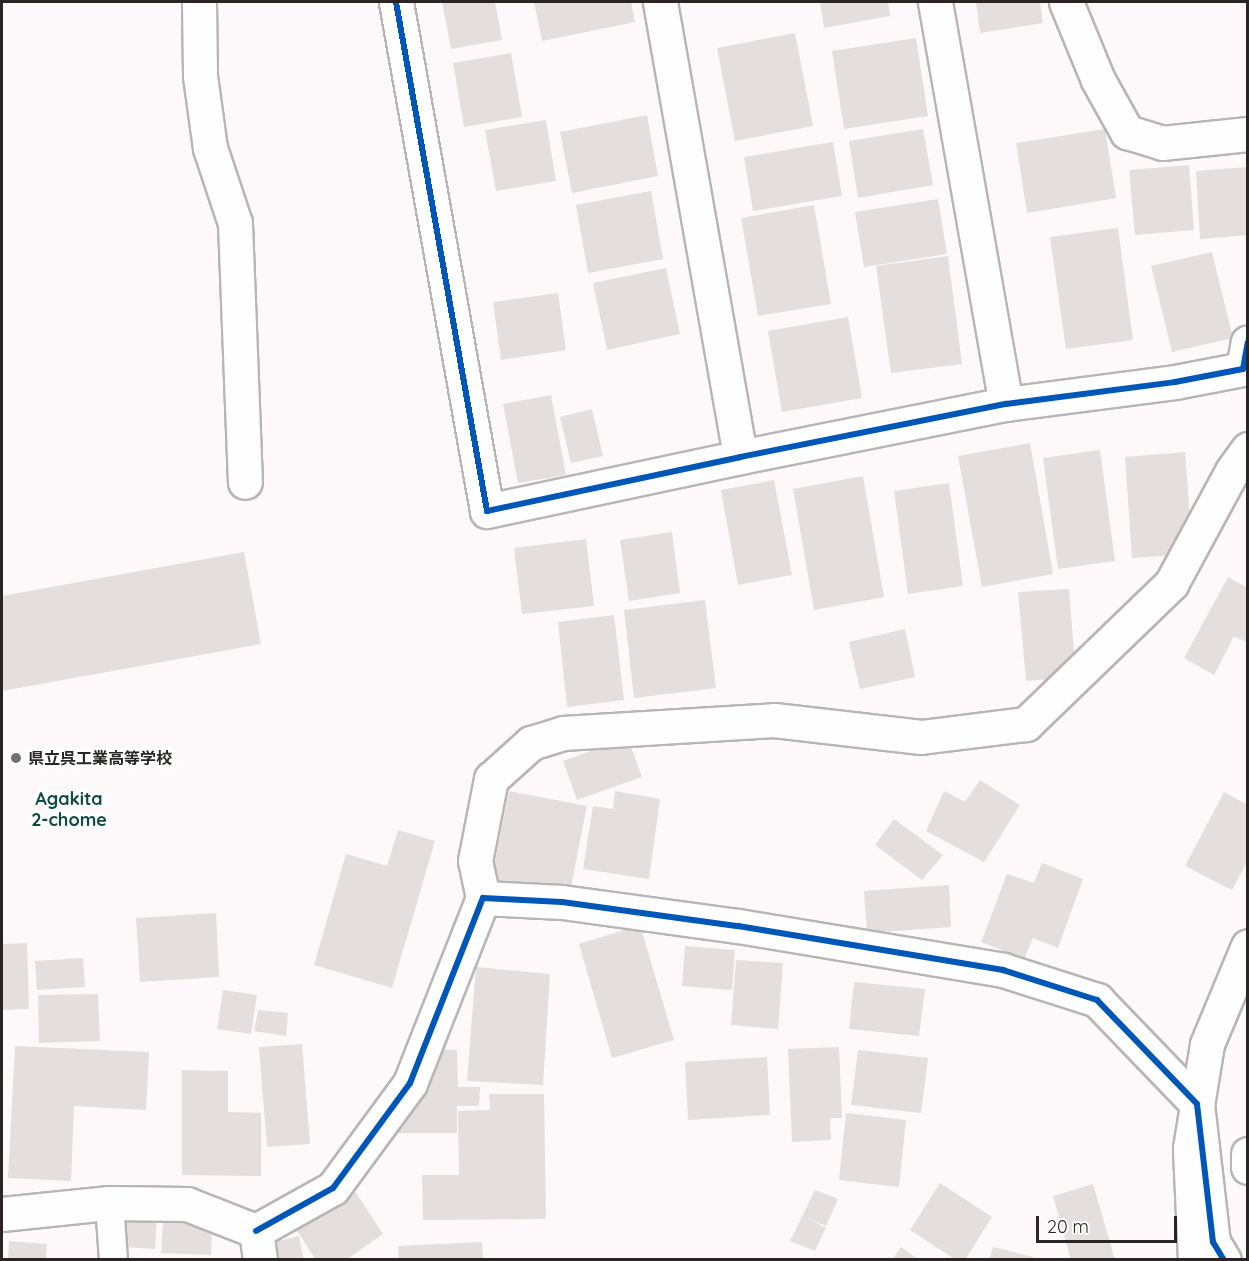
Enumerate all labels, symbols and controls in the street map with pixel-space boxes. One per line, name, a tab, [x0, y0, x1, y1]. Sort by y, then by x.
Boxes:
place label: 県立呉工業高等学校	[28, 748, 172, 768]
marker: 県立呉工業高等学校	[9, 751, 23, 765]
district label: Agakita 2-chome	[31, 789, 107, 832]
scale bar	[1039, 1204, 1180, 1242]
text: 20 m	[1047, 1215, 1089, 1238]

